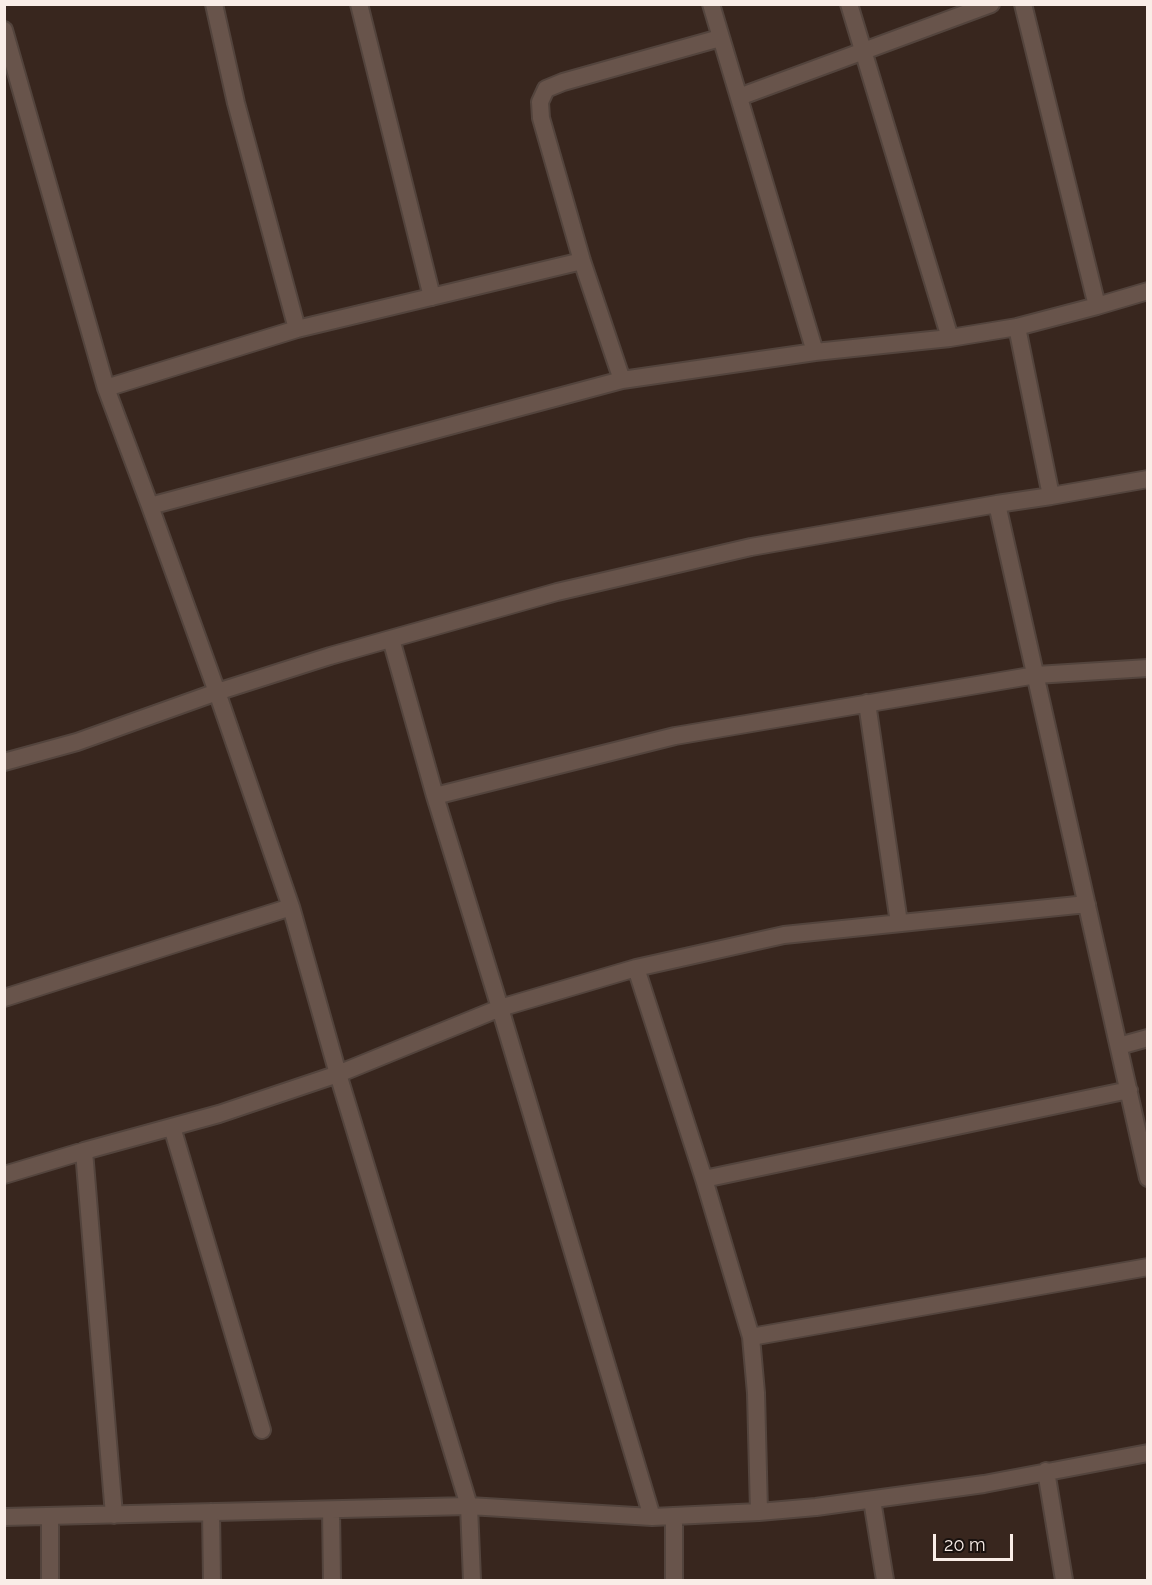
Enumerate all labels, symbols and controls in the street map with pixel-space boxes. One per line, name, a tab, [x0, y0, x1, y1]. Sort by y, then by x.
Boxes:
scale bar	[936, 1522, 1016, 1560]
text: 20 m	[944, 1534, 986, 1555]

